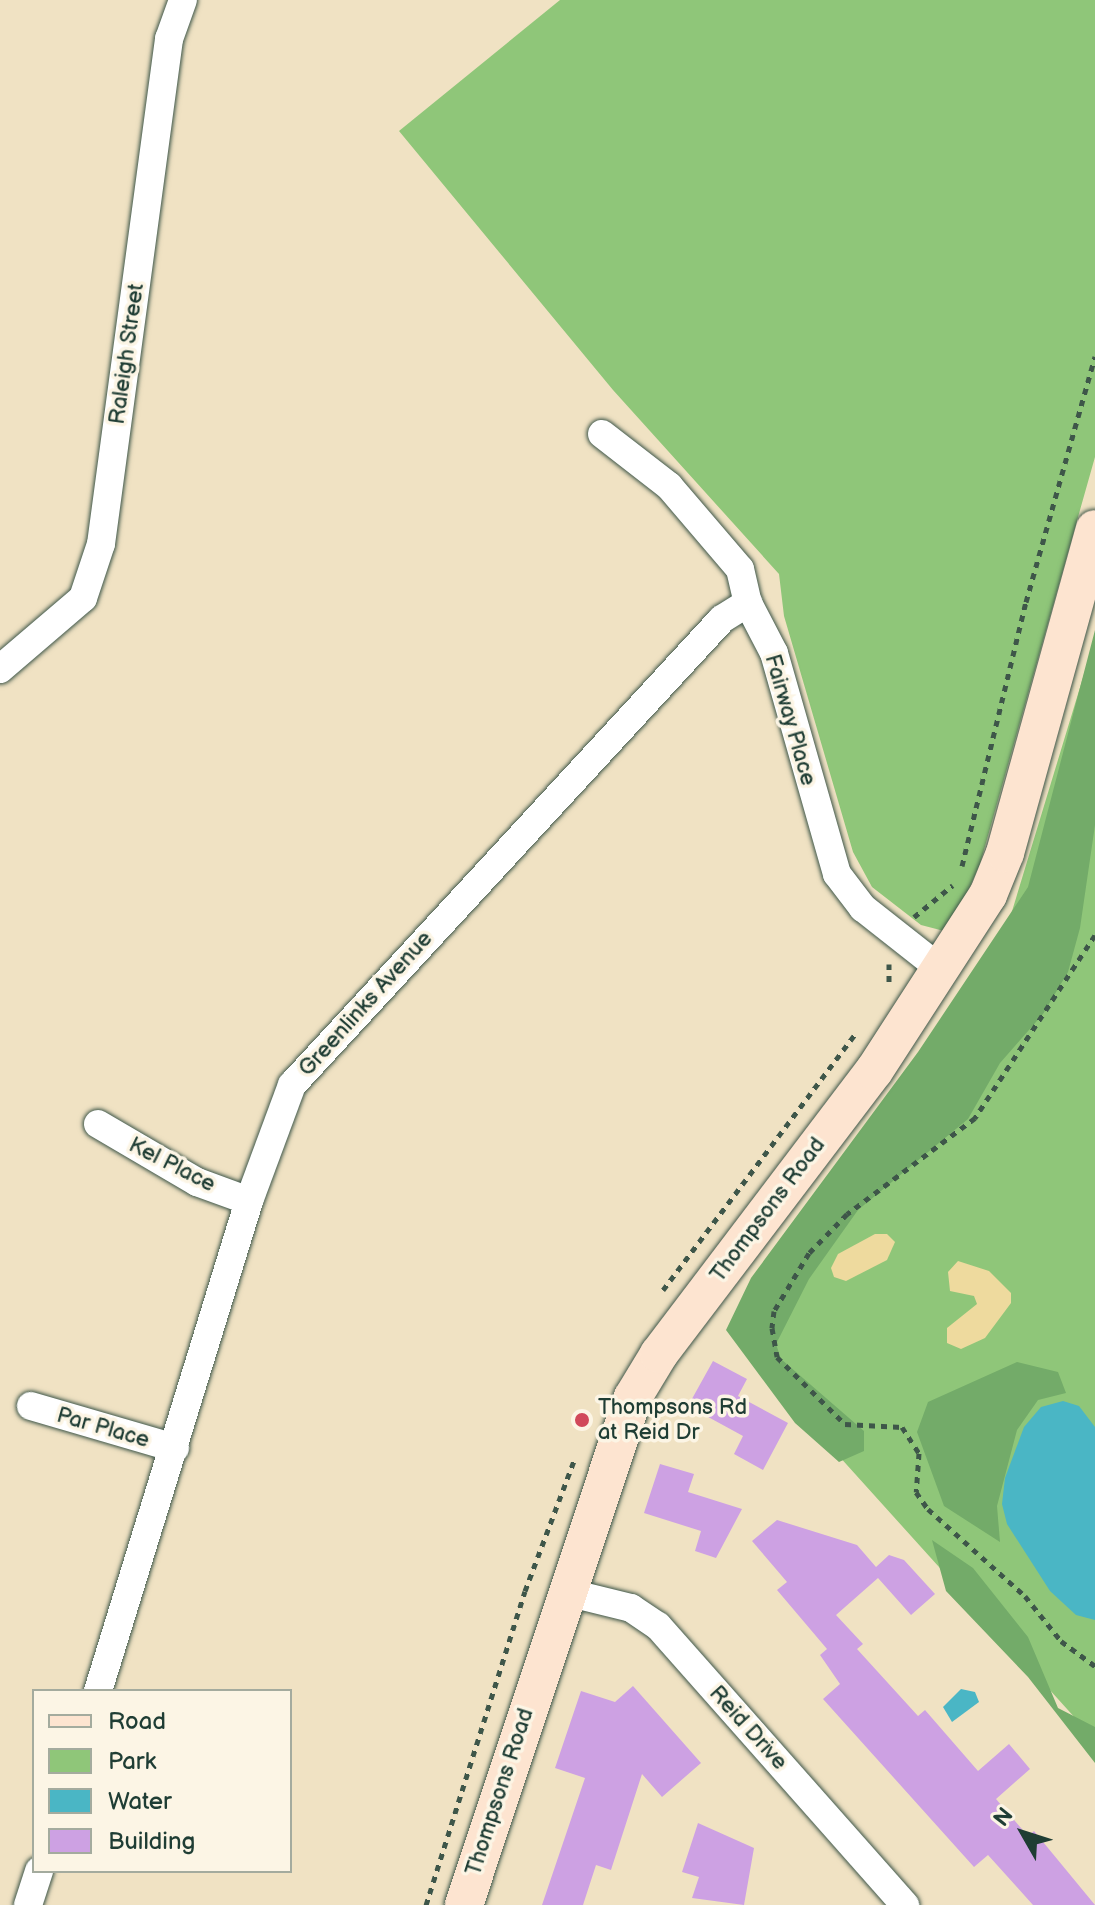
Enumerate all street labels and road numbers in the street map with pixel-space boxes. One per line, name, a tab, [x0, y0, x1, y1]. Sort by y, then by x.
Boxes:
street label: Raleigh Street	[104, 282, 150, 426]
street label: Fairway Place	[758, 651, 822, 789]
street label: Greenlinks Avenue	[294, 926, 438, 1082]
street label: Kel Place	[124, 1132, 220, 1198]
street label: Thompsons Road	[705, 1133, 831, 1287]
street label: Par Place	[54, 1402, 152, 1454]
street label: Reid Drive	[703, 1680, 793, 1776]
street label: Thompsons Road	[461, 1705, 539, 1879]

